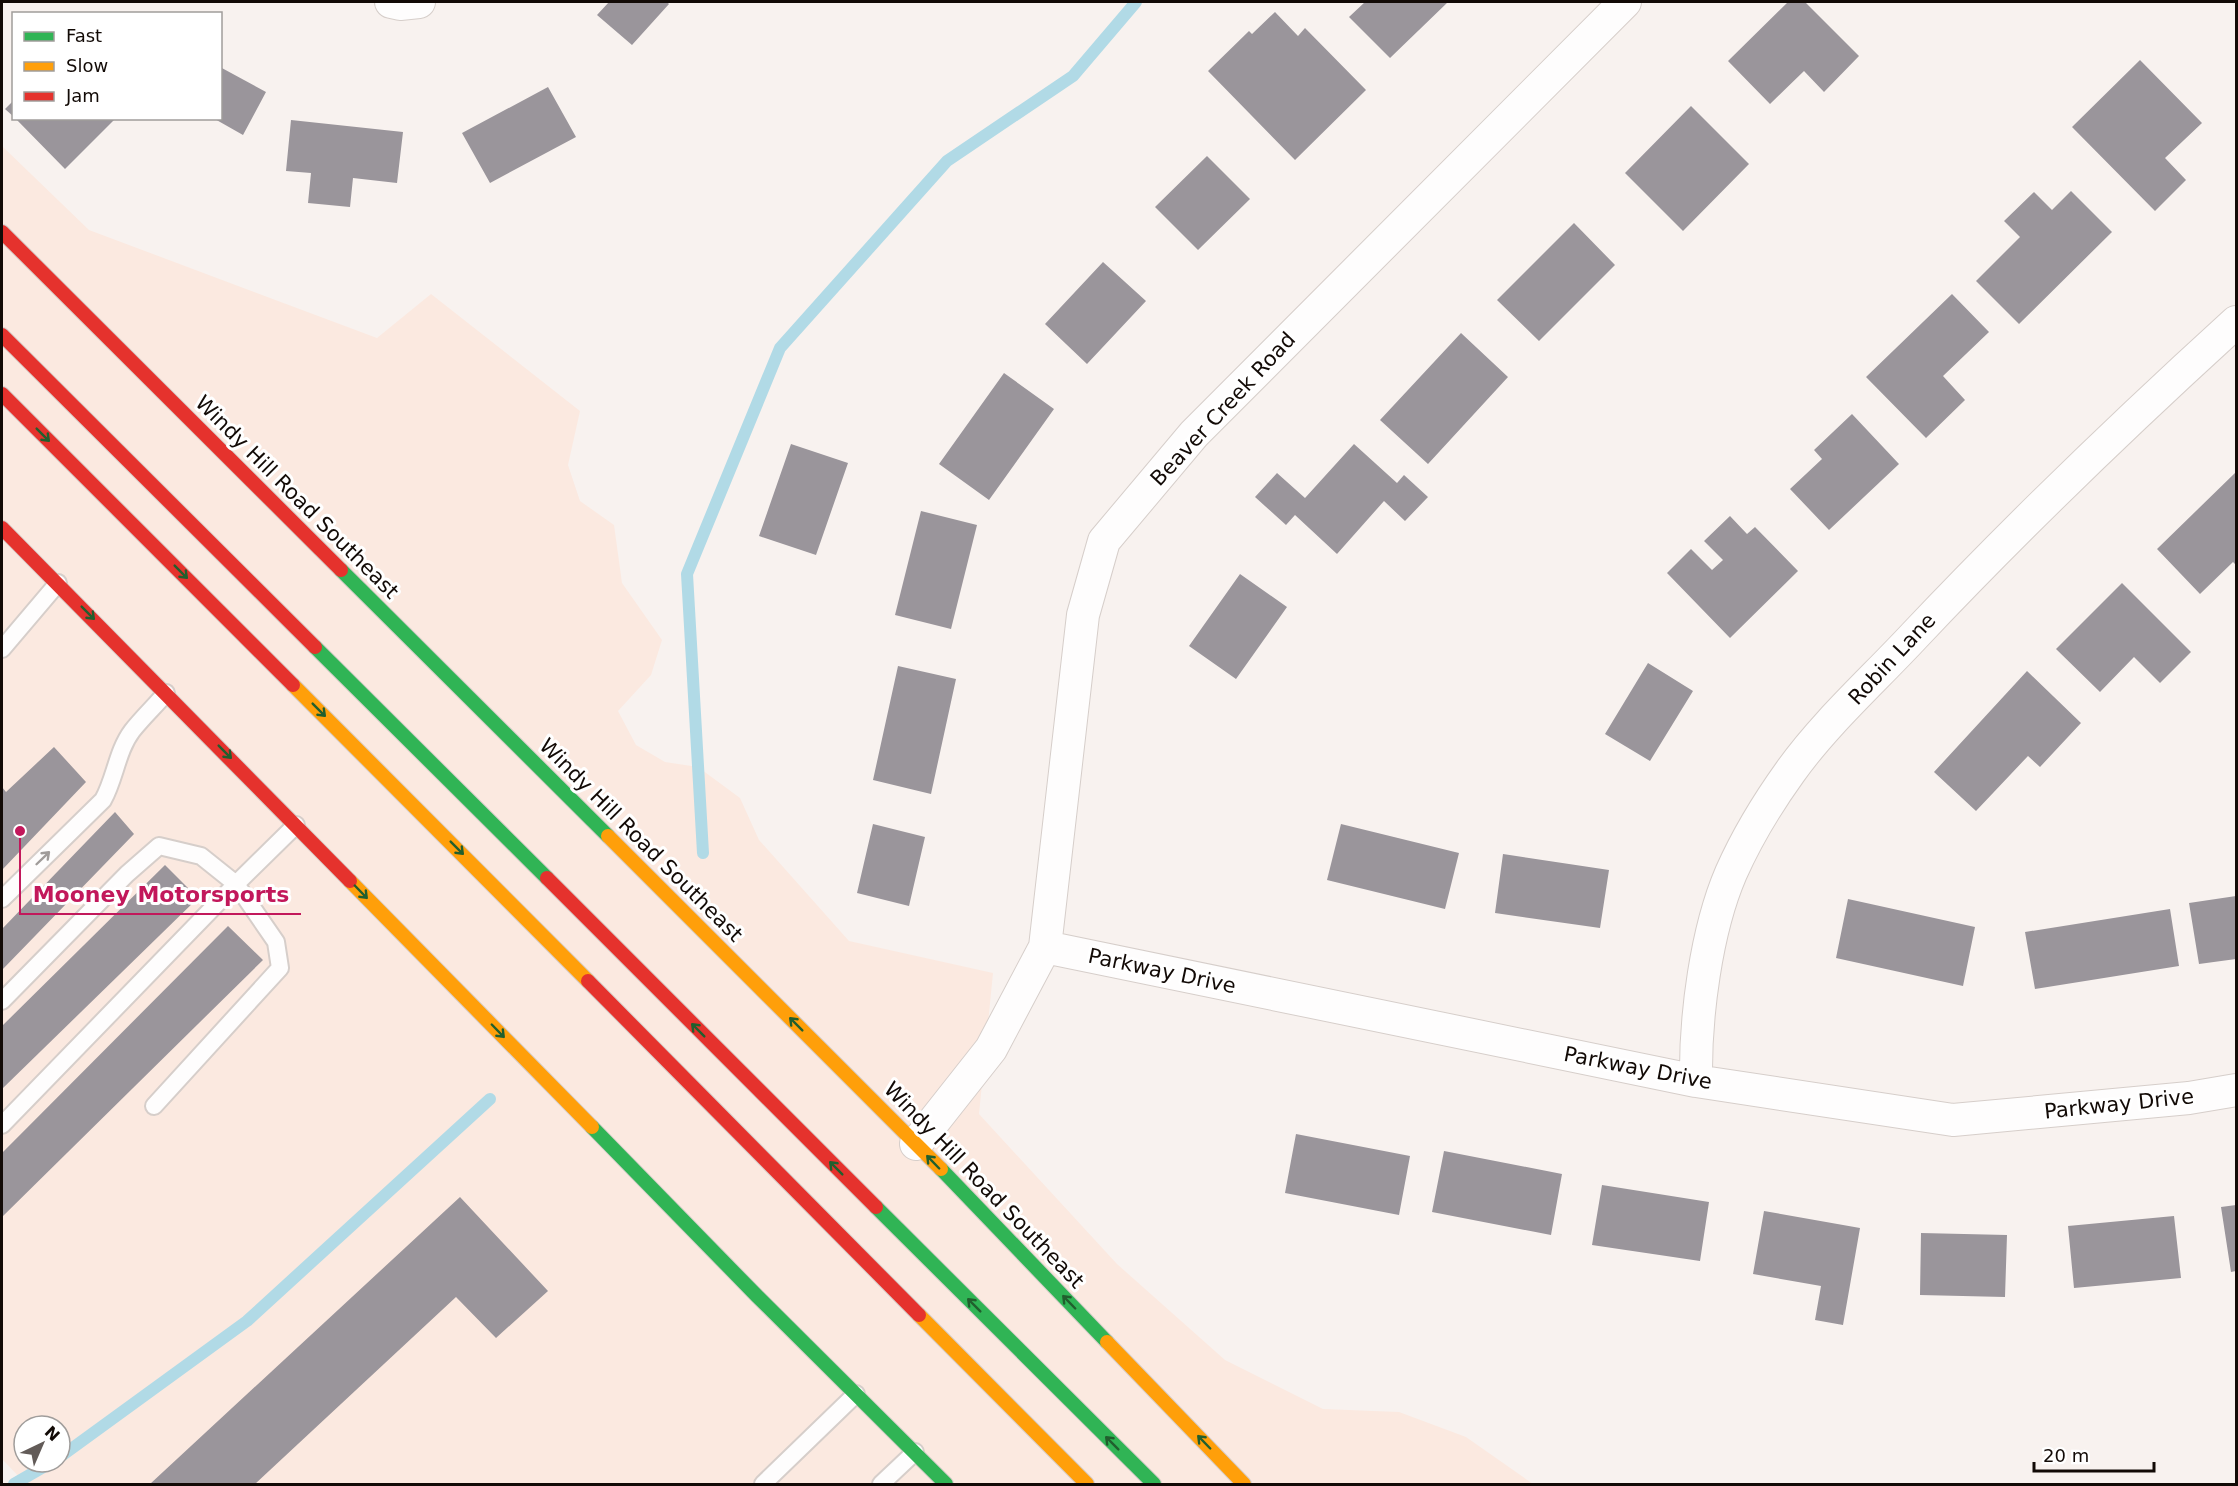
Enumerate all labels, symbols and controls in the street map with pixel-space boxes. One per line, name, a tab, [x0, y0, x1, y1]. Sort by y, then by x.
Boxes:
legend	[12, 12, 222, 120]
text: Fast	[66, 25, 102, 46]
text: Slow	[66, 55, 108, 76]
text: Jam	[65, 85, 100, 106]
street label: Beaver Creek Road	[1146, 327, 1300, 491]
street label: Windy Hill Road Southeast	[191, 391, 403, 603]
one-way arrow	[36, 427, 50, 442]
one-way arrow	[174, 565, 189, 580]
one-way arrow	[81, 606, 95, 621]
street label: Robin Lane	[1844, 608, 1940, 710]
one-way arrow	[312, 703, 327, 717]
street label: Windy Hill Road Southeast	[535, 734, 747, 946]
one-way arrow	[217, 745, 232, 760]
one-way arrow	[450, 840, 465, 855]
one-way arrow	[36, 851, 51, 865]
callout: Mooney Motorsports	[20, 874, 301, 914]
text: Mooney Motorsports	[33, 882, 289, 907]
one-way arrow	[354, 884, 369, 899]
street label: Parkway Drive	[1086, 944, 1238, 998]
one-way arrow	[788, 1016, 803, 1031]
one-way arrow	[691, 1023, 706, 1037]
one-way arrow	[490, 1024, 505, 1039]
street label: Parkway Drive	[1562, 1042, 1714, 1094]
street label: Windy Hill Road Southeast	[879, 1077, 1089, 1293]
street label: Parkway Drive	[2043, 1084, 2195, 1124]
one-way arrow	[926, 1154, 941, 1169]
one-way arrow	[829, 1160, 844, 1175]
one-way arrow	[1062, 1295, 1076, 1310]
one-way arrow	[967, 1298, 982, 1313]
north arrow	[12, 1414, 72, 1474]
text: N	[41, 1422, 63, 1445]
one-way arrow	[1197, 1435, 1211, 1450]
scale bar	[2034, 1435, 2154, 1473]
one-way arrow	[1105, 1436, 1120, 1451]
text: 20 m	[2043, 1445, 2089, 1466]

